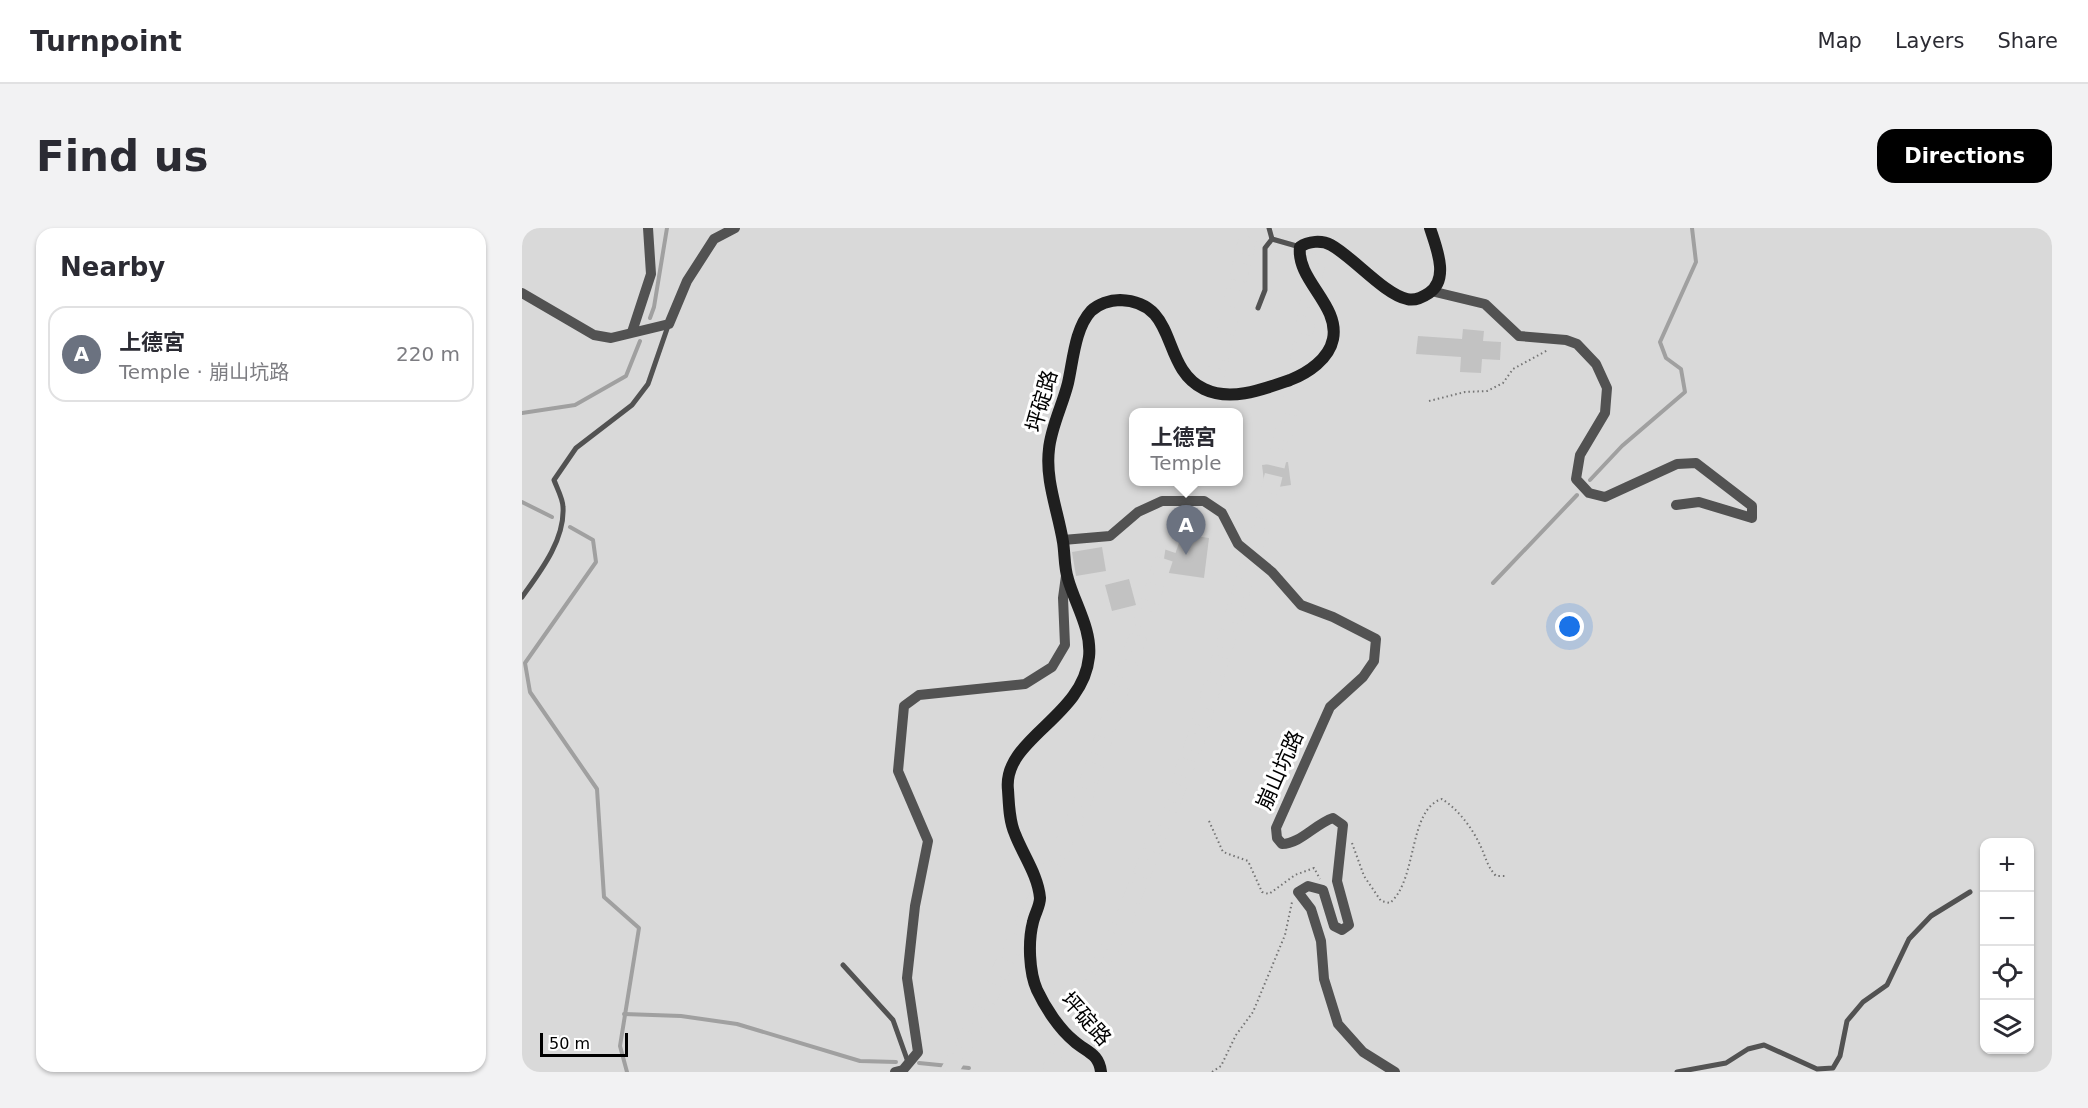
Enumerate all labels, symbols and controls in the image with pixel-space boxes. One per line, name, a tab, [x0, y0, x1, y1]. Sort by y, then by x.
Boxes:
text: Turnpoint	[30, 25, 182, 58]
text: Map	[1818, 29, 1862, 53]
text: Layers	[1895, 29, 1964, 53]
text: Share	[1997, 29, 2058, 53]
button: Directions	[1877, 129, 2052, 183]
text: Find us	[36, 132, 209, 181]
text: Nearby	[60, 252, 165, 282]
text: 上德宮	[119, 330, 185, 355]
text: A	[74, 342, 89, 366]
text: 220 m	[396, 342, 460, 366]
text: Temple · 崩山坑路	[119, 360, 289, 384]
street label: 坪碇路	[1022, 367, 1062, 435]
popup	[1129, 408, 1243, 486]
text: 上德宮	[1150, 425, 1216, 450]
text: Temple	[1150, 451, 1222, 475]
pin: A	[1166, 506, 1206, 555]
your location	[1555, 612, 1584, 641]
street label: 崩山坑路	[1252, 727, 1308, 813]
map controls	[1980, 838, 2034, 1054]
button: +	[1980, 838, 2034, 892]
button: −	[1980, 892, 2034, 946]
button: locate	[1980, 946, 2034, 1000]
street label: 坪碇路	[1056, 988, 1116, 1050]
button: layers	[1980, 1000, 2034, 1054]
scale bar	[540, 1030, 628, 1058]
text: 50 m	[549, 1034, 590, 1053]

